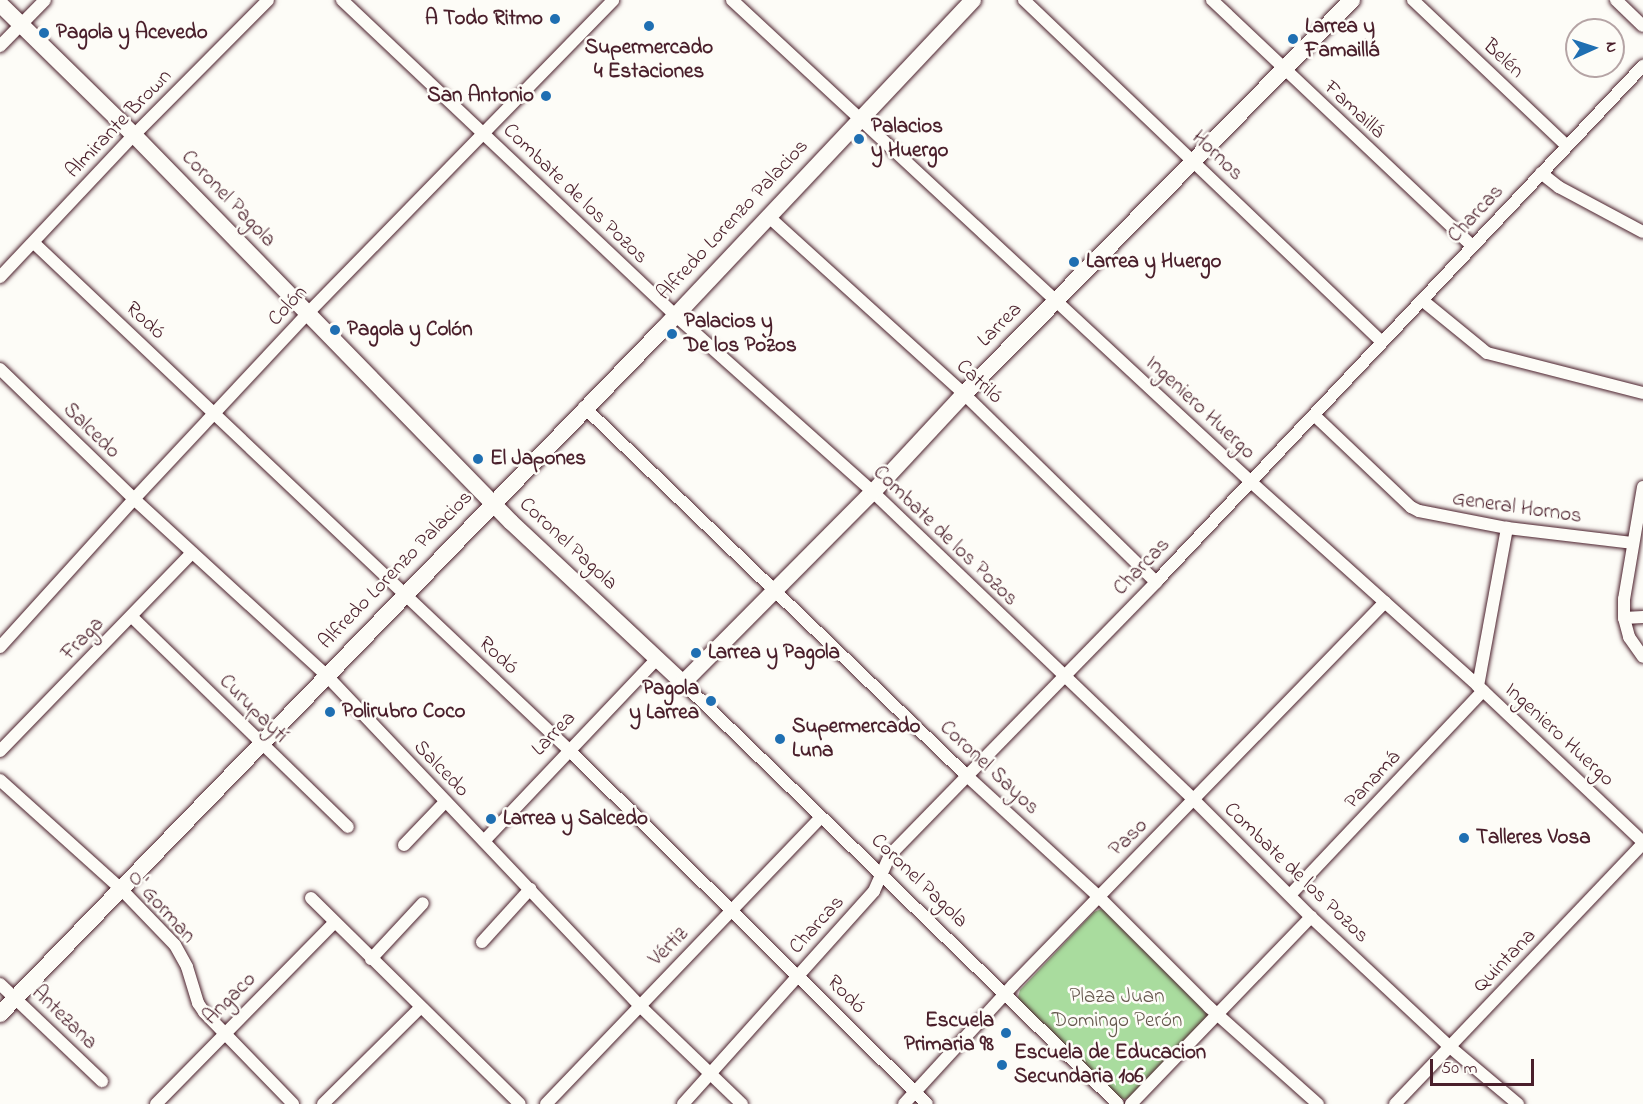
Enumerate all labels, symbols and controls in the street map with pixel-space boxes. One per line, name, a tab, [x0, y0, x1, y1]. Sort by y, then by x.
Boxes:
place label: A Todo Ritmo	[425, 6, 543, 32]
marker: A Todo Ritmo	[548, 12, 562, 26]
place label: Larrea y Famaillá	[1305, 14, 1379, 64]
north arrow	[1565, 18, 1625, 78]
marker: Supermercado 4 Estaciones	[642, 19, 656, 33]
place label: Pagola y Acevedo	[56, 20, 208, 46]
marker: Pagola y Acevedo	[37, 26, 51, 40]
marker: Larrea y Famaillá	[1286, 32, 1300, 46]
street label: Belén	[1477, 34, 1529, 84]
place label: Supermercado 4 Estaciones	[585, 35, 713, 85]
text: N	[1599, 41, 1623, 53]
street label: Almirante Brown	[61, 64, 177, 184]
street label: Famaillá	[1318, 76, 1390, 144]
place label: San Antonio	[427, 83, 534, 109]
marker: San Antonio	[539, 89, 553, 103]
place label: Palacios y Huergo	[871, 114, 948, 164]
street label: Combate de los Pozos	[497, 118, 653, 270]
street label: Hornos	[1186, 126, 1248, 186]
marker: Palacios y Huergo	[852, 132, 866, 146]
street label: Alfredo Lorenzo Palacios	[652, 134, 814, 306]
street label: Coronel Pagola	[175, 145, 281, 253]
street label: Charcas	[1443, 180, 1509, 248]
place label: Larrea y Huergo	[1086, 249, 1221, 275]
marker: Larrea y Huergo	[1067, 255, 1081, 269]
street label: Colón	[263, 280, 313, 332]
street label: Rodó	[120, 296, 170, 346]
street label: Larrea	[972, 297, 1028, 353]
place label: Palacios y De los Pozos	[684, 309, 797, 359]
place label: Pagola y Colón	[347, 317, 473, 343]
marker: Pagola y Colón	[328, 323, 342, 337]
marker: Palacios y De los Pozos	[665, 327, 679, 341]
street label: Ingeniero Huergo	[1140, 351, 1260, 465]
street label: Catriló	[950, 354, 1008, 410]
street label: Salcedo	[57, 398, 125, 464]
place label: El Japones	[490, 446, 586, 472]
marker: El Japones	[471, 452, 485, 466]
street label: Combate de los Pozos	[867, 460, 1023, 612]
street label: Alfredo Lorenzo Palacios	[314, 485, 478, 655]
street label: General Hornos	[1451, 486, 1583, 530]
street label: Coronel Pagola	[514, 492, 622, 596]
street label: Charcas	[1108, 533, 1176, 601]
street label: Fraga	[56, 612, 110, 666]
street label: Rodó	[473, 631, 523, 681]
place label: Larrea y Pagola	[708, 640, 840, 666]
marker: Larrea y Pagola	[689, 646, 703, 660]
street label: Curupaytí	[213, 669, 293, 749]
place label: Pagola y Larrea	[629, 676, 699, 726]
street label: Ingeniero Huergo	[1499, 678, 1619, 792]
marker: Pagola y Larrea	[704, 694, 718, 708]
place label: Polirubro Coco	[342, 699, 465, 725]
marker: Polirubro Coco	[323, 705, 337, 719]
street label: Larrea	[527, 706, 581, 762]
place label: Supermercado Luna	[792, 714, 920, 764]
street label: Coronel Sayos	[934, 715, 1044, 821]
marker: Supermercado Luna	[773, 732, 787, 746]
street label: Salcedo	[408, 735, 474, 803]
street label: Panamá	[1340, 745, 1406, 815]
street label: Combate de los Pozos	[1218, 797, 1374, 949]
place label: Larrea y Salcedo	[503, 806, 648, 832]
marker: Larrea y Salcedo	[484, 812, 498, 826]
street label: Paso	[1105, 814, 1153, 862]
place label: Talleres Vosa	[1476, 825, 1591, 851]
street label: Coronel Pagola	[865, 828, 973, 934]
marker: Talleres Vosa	[1457, 831, 1471, 845]
street label: O' Gorman	[122, 865, 200, 949]
street label: Charcas	[784, 890, 850, 960]
street label: Vértiz	[644, 922, 694, 972]
street label: Quintana	[1468, 924, 1542, 998]
street label: Angaco	[198, 967, 262, 1031]
street label: Rodó	[821, 970, 871, 1020]
street label: Antezana	[26, 981, 102, 1055]
park label: Plaza Juan Domingo Perón	[1052, 984, 1182, 1034]
place label: Escuela Primaria 98	[904, 1008, 994, 1058]
marker: Escuela Primaria 98	[999, 1026, 1013, 1040]
place label: Escuela de Educacion Secundaria 106	[1014, 1040, 1206, 1090]
scale bar	[1433, 1047, 1536, 1085]
text: 50 m	[1441, 1056, 1478, 1082]
marker: Escuela de Educacion Secundaria 106	[995, 1058, 1009, 1072]

